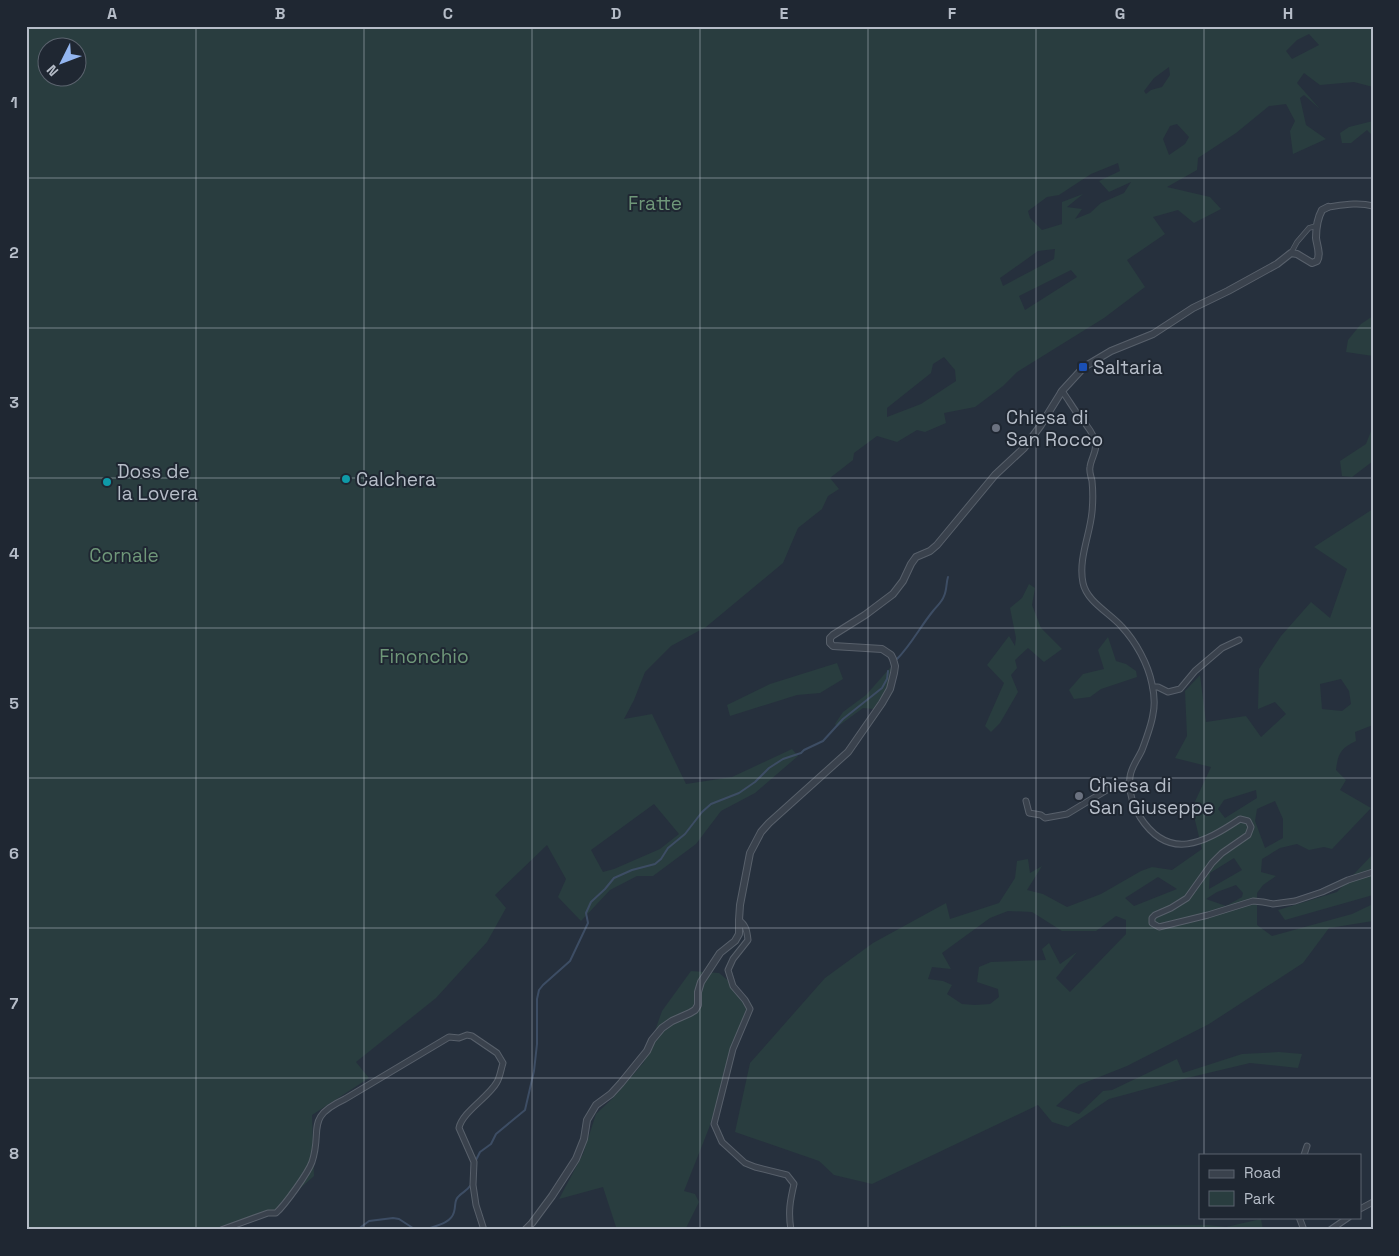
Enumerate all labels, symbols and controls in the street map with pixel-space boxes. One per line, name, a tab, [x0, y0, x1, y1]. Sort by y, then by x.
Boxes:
text: A	[107, 3, 117, 24]
text: B	[275, 3, 285, 24]
text: C	[443, 3, 453, 24]
text: D	[611, 3, 621, 24]
text: E	[780, 3, 789, 24]
text: F	[948, 3, 957, 24]
text: G	[1115, 3, 1125, 24]
text: H	[1283, 3, 1293, 24]
north arrow	[38, 38, 88, 88]
text: N	[43, 61, 62, 80]
text: 1	[10, 92, 18, 113]
park label: Fratte	[628, 191, 682, 216]
text: 2	[9, 242, 19, 263]
place label: Saltaria	[1093, 355, 1163, 380]
marker: Saltaria	[1077, 361, 1089, 373]
text: 3	[9, 392, 19, 413]
place label: Chiesa di San Rocco	[1006, 405, 1103, 452]
marker: Chiesa di San Rocco	[990, 422, 1002, 434]
place label: Doss de la Lovera	[117, 459, 198, 506]
place label: Calchera	[356, 467, 436, 492]
marker: Calchera	[340, 473, 352, 485]
marker: Doss de la Lovera	[101, 476, 113, 488]
text: 4	[9, 543, 19, 564]
park label: Cornale	[89, 543, 159, 568]
park label: Finonchio	[379, 644, 469, 669]
text: 5	[9, 693, 19, 714]
place label: Chiesa di San Giuseppe	[1089, 773, 1214, 820]
marker: Chiesa di San Giuseppe	[1073, 790, 1085, 802]
text: 6	[9, 843, 19, 864]
text: 7	[10, 993, 19, 1014]
text: 8	[9, 1143, 19, 1164]
legend	[1199, 1154, 1362, 1218]
text: Road	[1244, 1163, 1281, 1182]
text: Park	[1244, 1189, 1275, 1208]

